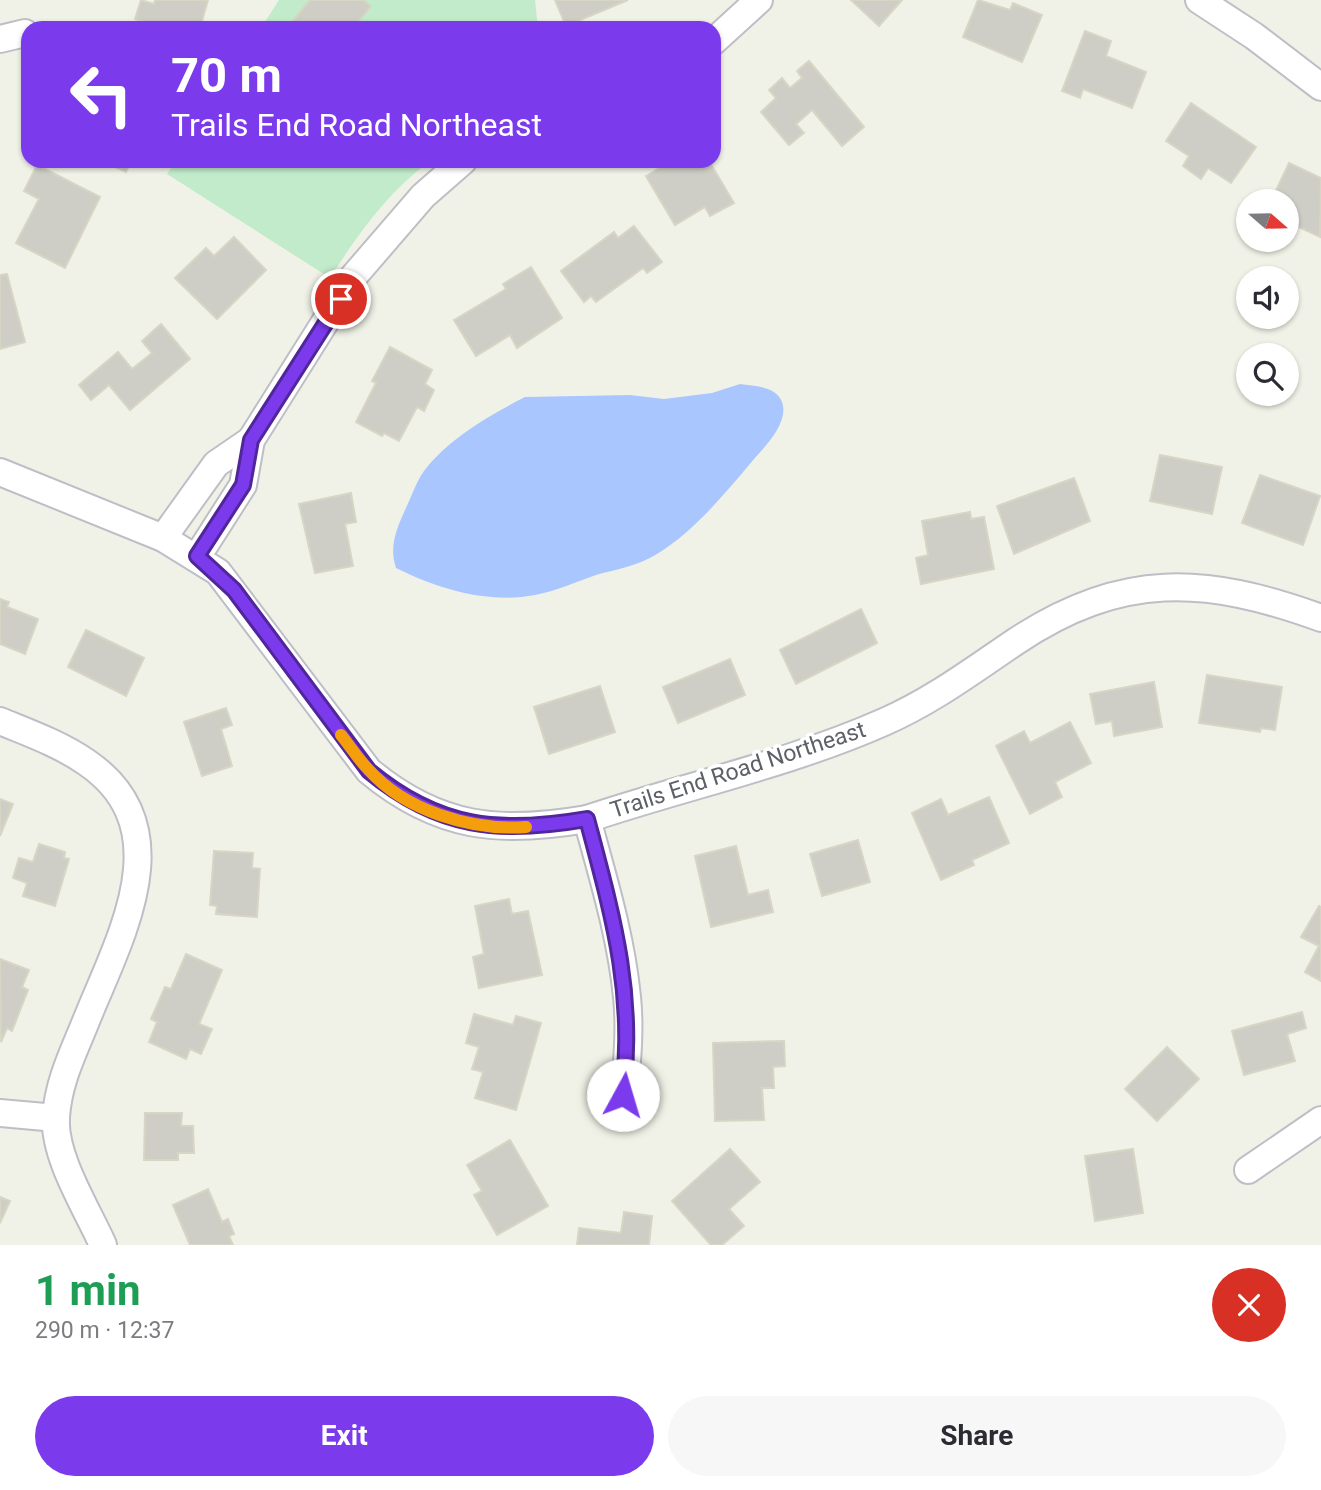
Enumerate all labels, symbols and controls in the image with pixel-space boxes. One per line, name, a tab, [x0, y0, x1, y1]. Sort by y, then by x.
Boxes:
text: 70 m	[171, 47, 282, 104]
icon: left	[56, 49, 147, 140]
text: Trails End Road Northeast	[171, 106, 542, 144]
north arrow	[1236, 189, 1298, 252]
map controls	[1236, 189, 1299, 406]
button: sound	[1236, 266, 1299, 329]
pin	[311, 269, 371, 329]
icon: arrive	[322, 280, 360, 318]
button: search	[1236, 343, 1299, 406]
street label: Trails End Road Northeast	[607, 716, 869, 824]
position arrow	[586, 1058, 660, 1132]
text: 1 min	[35, 1266, 141, 1315]
button: close	[1212, 1268, 1286, 1342]
text: 290 m · 12:37	[35, 1317, 174, 1344]
button: Exit	[35, 1396, 654, 1476]
button: Share	[668, 1396, 1286, 1476]

